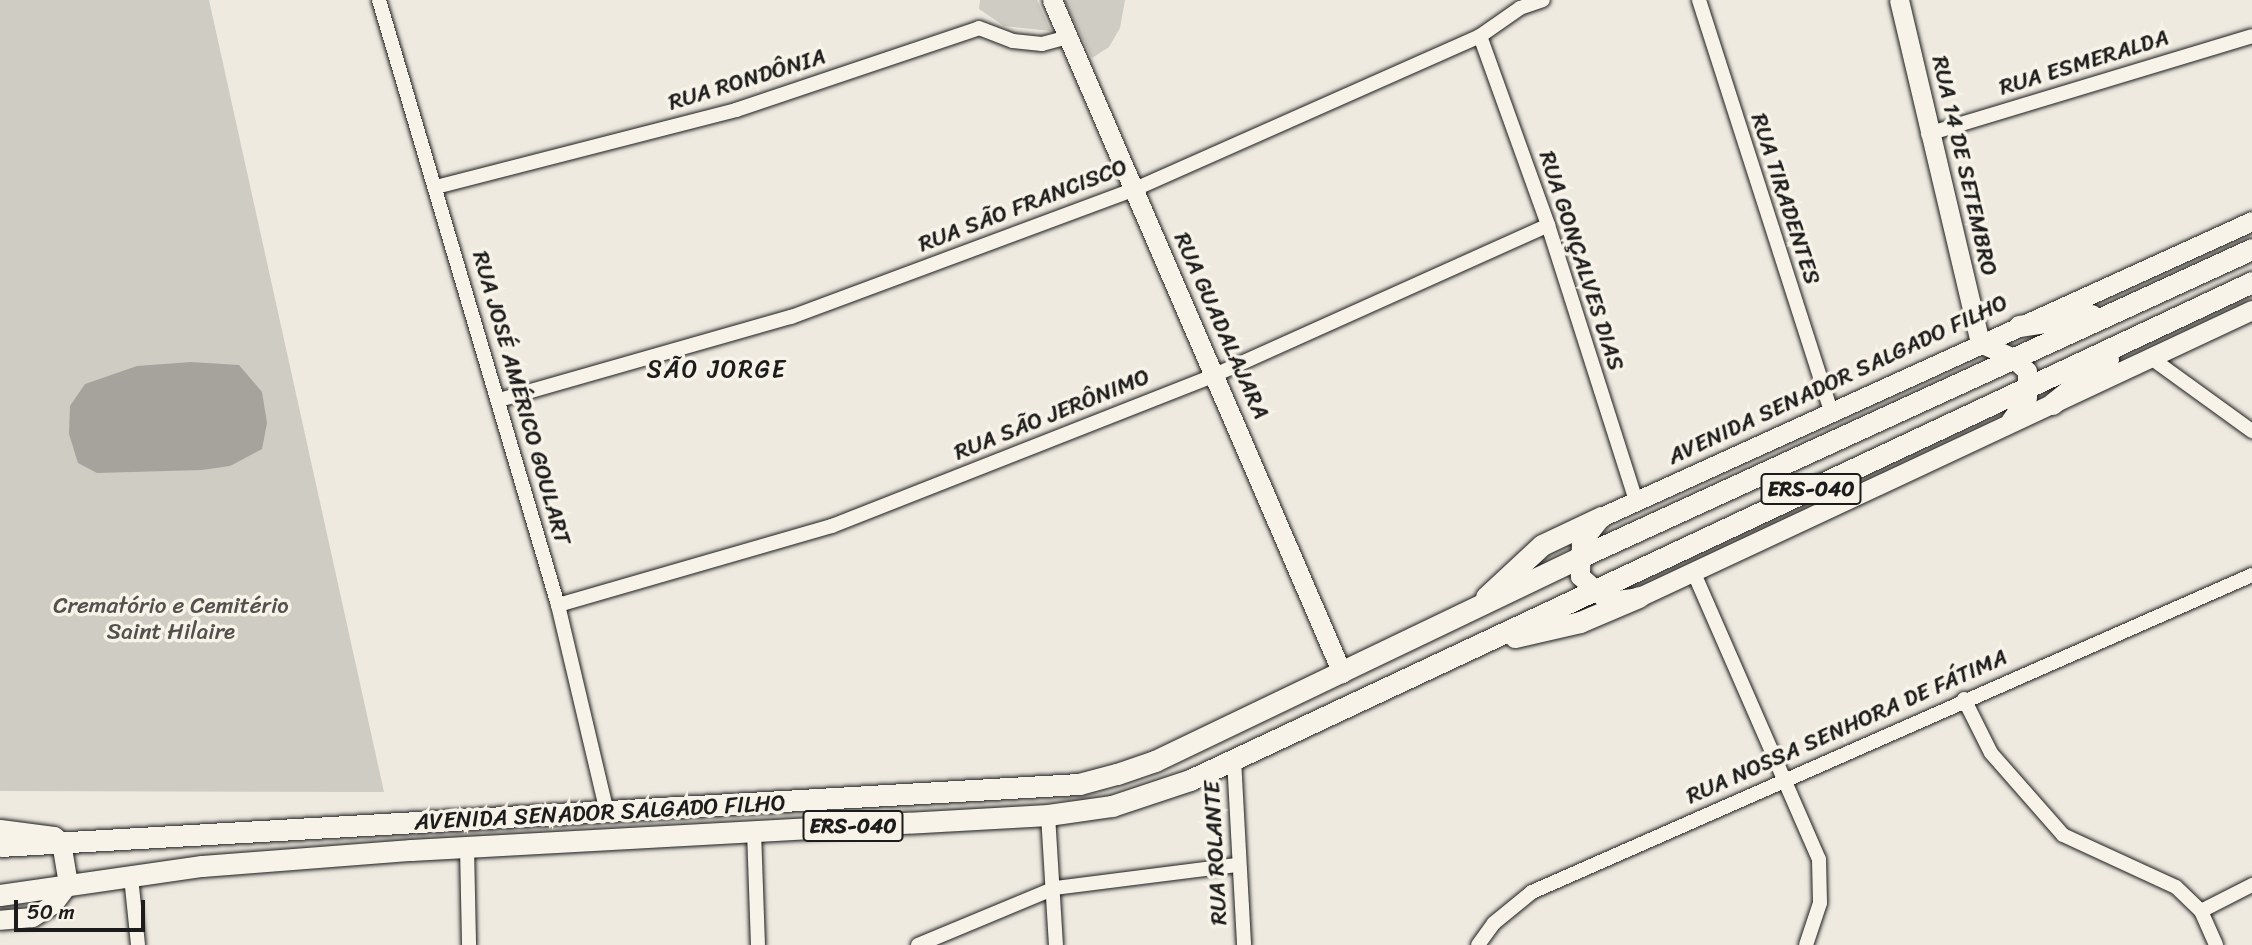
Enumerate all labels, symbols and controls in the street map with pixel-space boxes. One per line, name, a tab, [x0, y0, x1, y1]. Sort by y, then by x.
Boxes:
street label: RUA ESMERALDA	[1995, 24, 2173, 102]
street label: RUA RONDÔNIA	[666, 43, 828, 117]
street label: RUA 14 DE SETEMBRO	[1925, 53, 2003, 279]
street label: RUA TIRADENTES	[1744, 109, 1826, 289]
street label: RUA GONÇALVES DIAS	[1532, 146, 1630, 376]
street label: RUA SÃO FRANCISCO	[915, 153, 1131, 259]
street label: RUA GUADALAJARA	[1167, 228, 1275, 424]
street label: RUA JOSÉ AMÉRICO GOULART	[465, 247, 577, 549]
street label: AVENIDA SENADOR SALGADO FILHO	[1663, 288, 2013, 472]
district label: SÃO JORGE	[648, 356, 786, 384]
street label: RUA SÃO JERÔNIMO	[950, 363, 1154, 467]
road number: ERS-040	[1760, 472, 1862, 506]
park label: Crematório e Cemitério Saint Hilaire	[53, 592, 289, 646]
street label: RUA NOSSA SENHORA DE FÁTIMA	[1681, 643, 2013, 811]
street label: RUA ROLANTE	[1198, 780, 1234, 926]
street label: AVENIDA SENADOR SALGADO FILHO	[413, 789, 787, 837]
road number: ERS-040	[802, 808, 904, 844]
scale bar	[18, 886, 149, 930]
text: 50 m	[27, 893, 75, 931]

